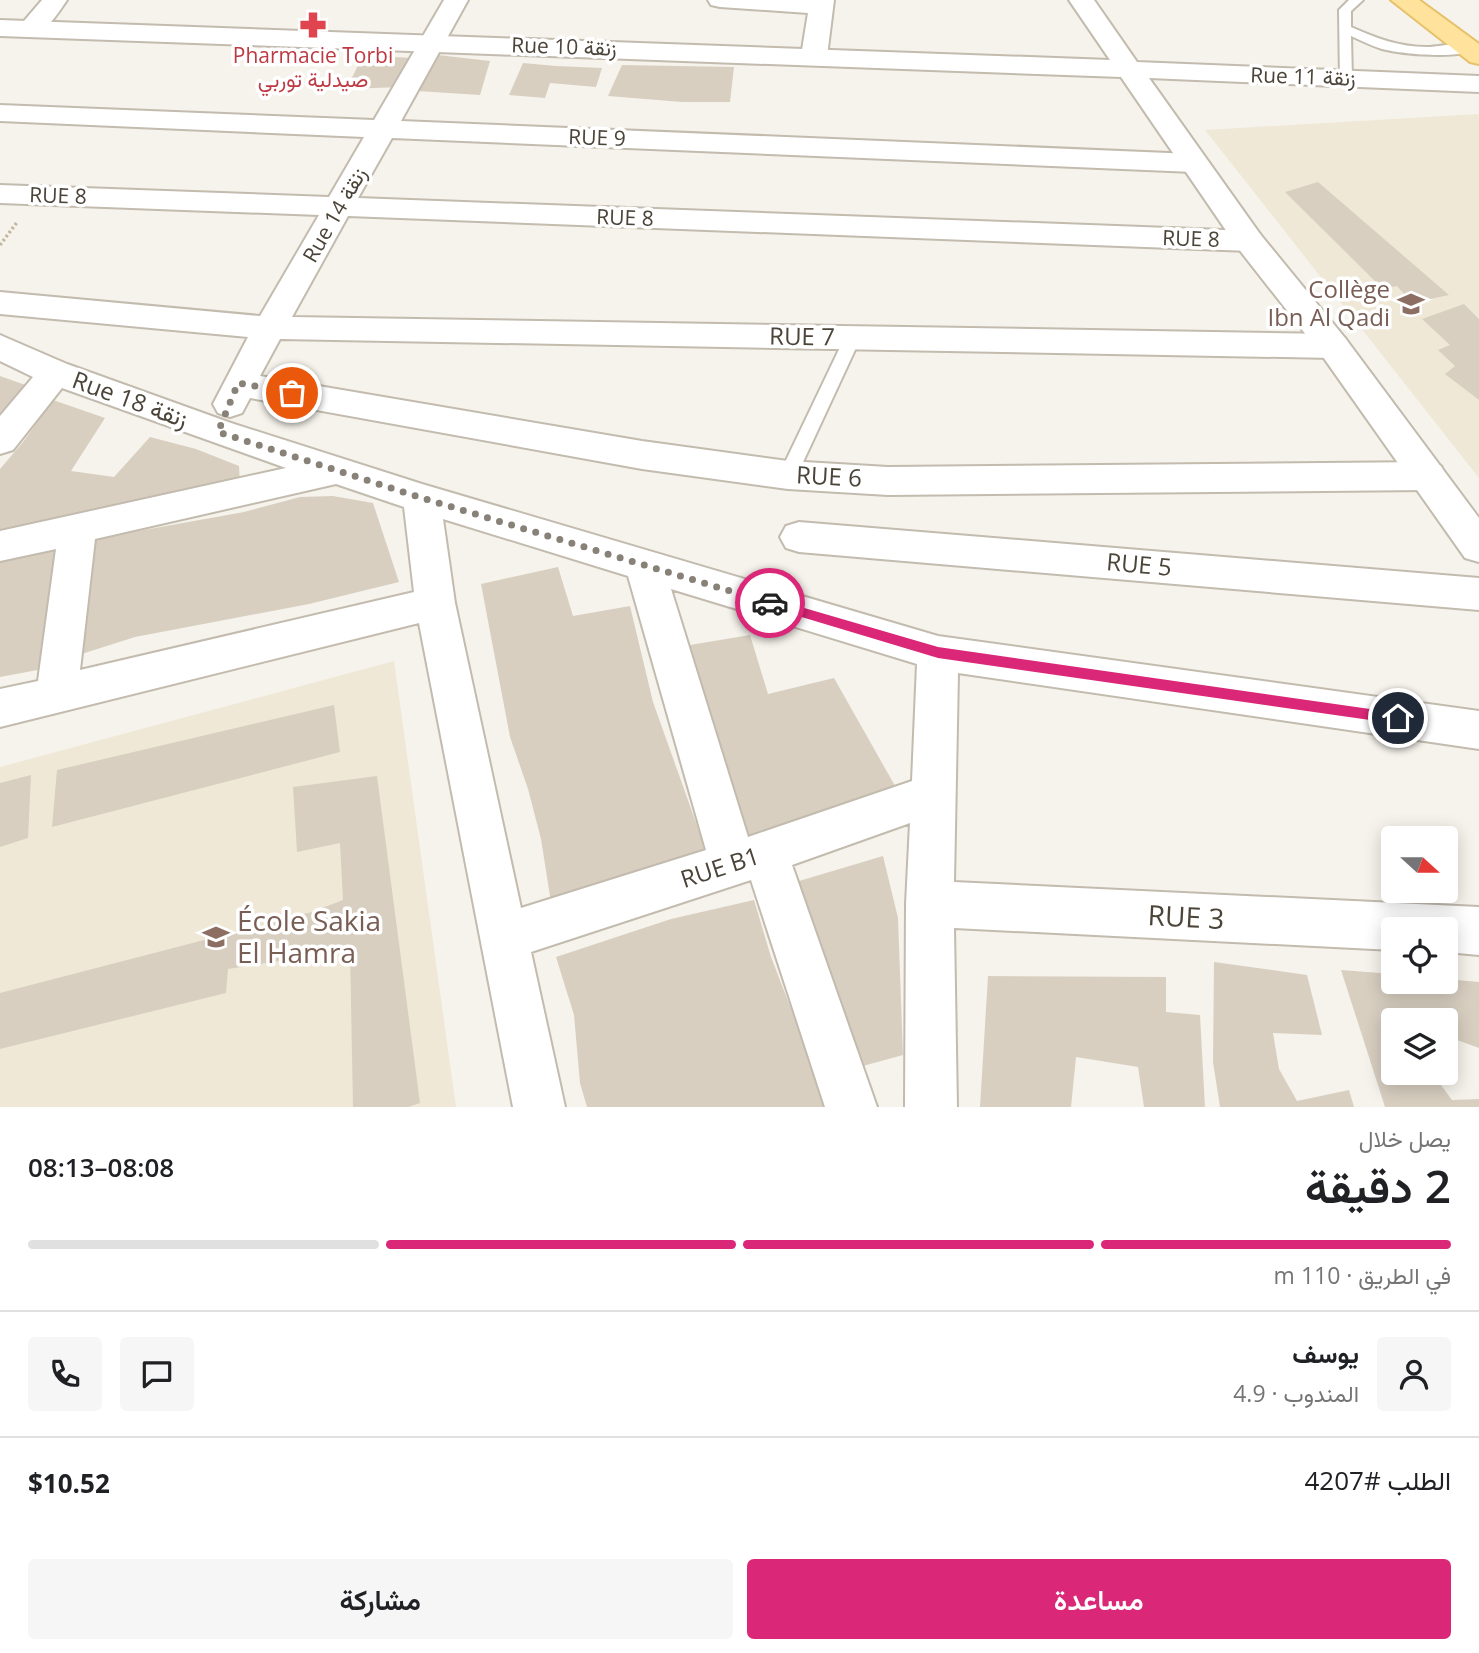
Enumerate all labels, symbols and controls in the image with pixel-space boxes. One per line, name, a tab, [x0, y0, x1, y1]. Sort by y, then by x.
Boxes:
pharmacy icon: Pharmacie Torbi صيدلية توربي	[298, 10, 328, 40]
street label: Rue 10 زنقة	[511, 30, 617, 62]
place label: Pharmacie Torbi صيدلية توربي	[233, 41, 393, 97]
street label: Rue 11 زنقة	[1250, 60, 1356, 92]
street label: RUE 9	[568, 122, 626, 152]
street label: Rue 14 زنقة	[296, 162, 373, 267]
street label: RUE 8	[29, 180, 87, 210]
street label: RUE 8	[596, 202, 654, 232]
street label: RUE 8	[1162, 223, 1220, 253]
place label: Collège Ibn Al Qadi	[1267, 272, 1390, 333]
school or university icon: Collège Ibn Al Qadi	[1396, 289, 1426, 319]
street label: RUE 7	[769, 318, 835, 353]
street label: Rue 18 زنقة	[68, 362, 193, 435]
pin	[262, 363, 322, 423]
icon: bag	[273, 374, 311, 412]
street label: RUE 6	[795, 457, 863, 494]
street label: RUE 5	[1105, 544, 1173, 583]
courier	[735, 568, 805, 638]
icon: car	[751, 584, 789, 622]
pin	[1368, 688, 1428, 748]
icon: home	[1379, 699, 1417, 737]
north arrow	[1381, 826, 1458, 903]
map controls	[1381, 826, 1458, 1085]
street label: RUE B1	[676, 838, 763, 895]
street label: RUE 3	[1147, 895, 1225, 937]
place label: École Sakia El Hamra	[237, 901, 381, 971]
button: locate	[1381, 917, 1458, 994]
school or university icon: École Sakia El Hamra	[201, 922, 231, 952]
button: layers	[1381, 1008, 1458, 1085]
text: يصل خلال	[1359, 1122, 1451, 1154]
text: 08:08–08:13	[28, 1149, 174, 1185]
text: 2 دقيقة	[1305, 1154, 1451, 1216]
text: في الطريق · 110 m	[1274, 1259, 1451, 1291]
text: يوسف	[1292, 1335, 1359, 1371]
button: phone	[28, 1337, 102, 1411]
button: chat	[120, 1337, 194, 1411]
button: person	[1377, 1337, 1451, 1411]
text: المندوب · 4.9	[1233, 1377, 1359, 1409]
text: الطلب #4207	[1304, 1462, 1451, 1498]
text: $10.52	[28, 1465, 110, 1501]
button: مشاركة	[28, 1559, 733, 1639]
button: مساعدة	[747, 1559, 1451, 1639]

